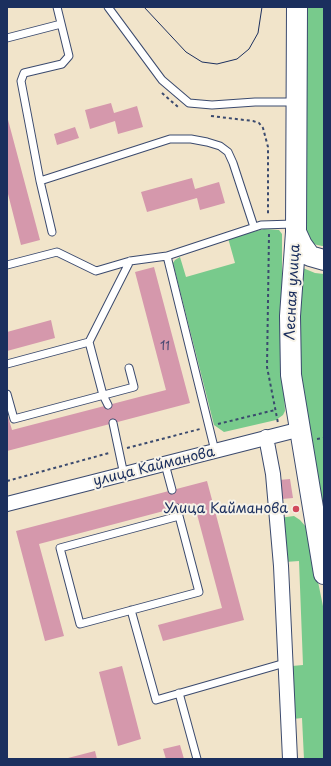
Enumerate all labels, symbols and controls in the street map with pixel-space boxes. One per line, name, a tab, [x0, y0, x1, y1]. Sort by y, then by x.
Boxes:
street label: Лесная улица	[282, 244, 304, 340]
house number: 11	[160, 340, 170, 354]
street label: улица Кайманова	[92, 444, 216, 490]
place label: Улица Кайманова	[164, 501, 288, 517]
marker: Улица Кайманова	[291, 504, 301, 514]

